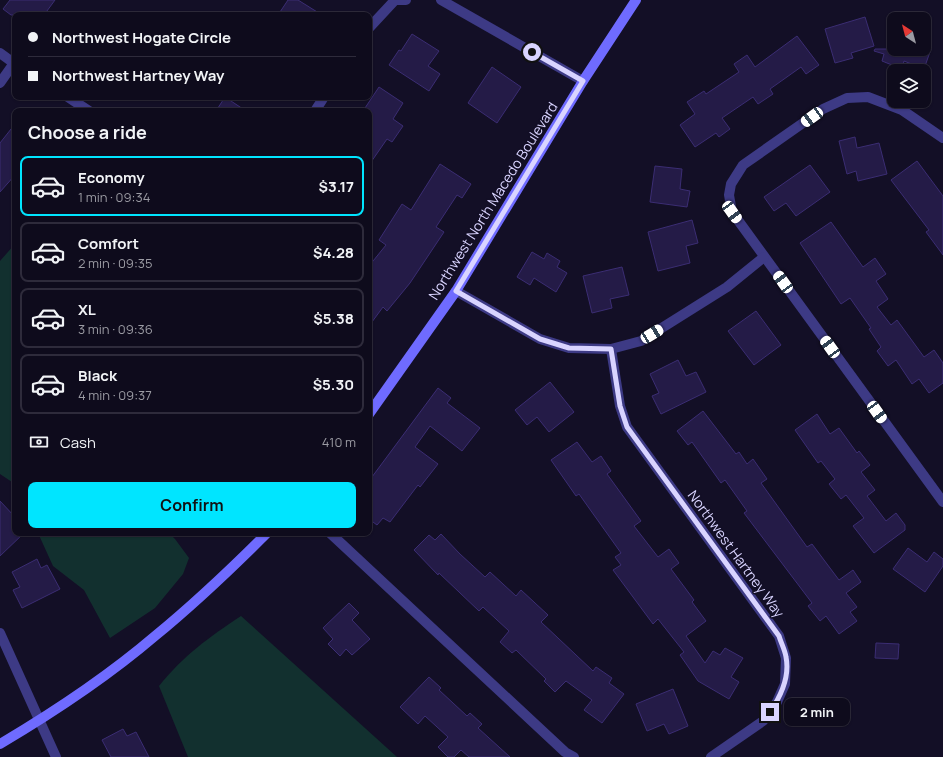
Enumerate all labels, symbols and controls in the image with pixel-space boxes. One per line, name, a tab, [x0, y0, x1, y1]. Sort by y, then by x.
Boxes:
north arrow	[887, 12, 931, 56]
map controls	[887, 12, 931, 108]
text: Northwest Hogate Circle	[52, 27, 231, 48]
route start	[523, 43, 541, 61]
button: layers	[887, 64, 931, 108]
text: Northwest Hartney Way	[52, 65, 224, 86]
street label: Northwest North Macedo Boulevard	[424, 98, 561, 303]
car	[799, 105, 825, 129]
text: Choose a ride	[28, 120, 147, 144]
text: Economy	[78, 167, 145, 188]
icon: car	[30, 168, 66, 204]
text: $3.17	[319, 176, 354, 197]
text: 1 min · 09:34	[78, 188, 150, 206]
car	[720, 199, 744, 225]
text: Comfort	[78, 233, 139, 254]
icon: car	[30, 234, 66, 270]
text: $4.28	[313, 242, 354, 263]
text: 2 min · 09:35	[78, 254, 153, 272]
car	[771, 269, 795, 295]
text: XL	[78, 299, 96, 320]
icon: car	[30, 300, 66, 336]
text: $5.38	[313, 308, 354, 329]
text: 3 min · 09:36	[78, 320, 153, 338]
car	[639, 323, 665, 345]
car	[818, 334, 842, 360]
text: Black	[78, 365, 117, 386]
icon: car	[30, 366, 66, 402]
text: $5.30	[313, 374, 354, 395]
text: 4 min · 09:37	[78, 386, 152, 404]
car	[865, 399, 889, 425]
icon: cash	[28, 431, 50, 453]
text: Cash	[60, 432, 96, 453]
text: 410 m	[322, 433, 356, 451]
button: Confirm	[28, 482, 356, 528]
street label: Northwest Hartney Way	[684, 486, 789, 622]
callout: 2 min	[784, 698, 850, 726]
route end	[761, 703, 779, 721]
text: 2 min	[800, 703, 834, 721]

